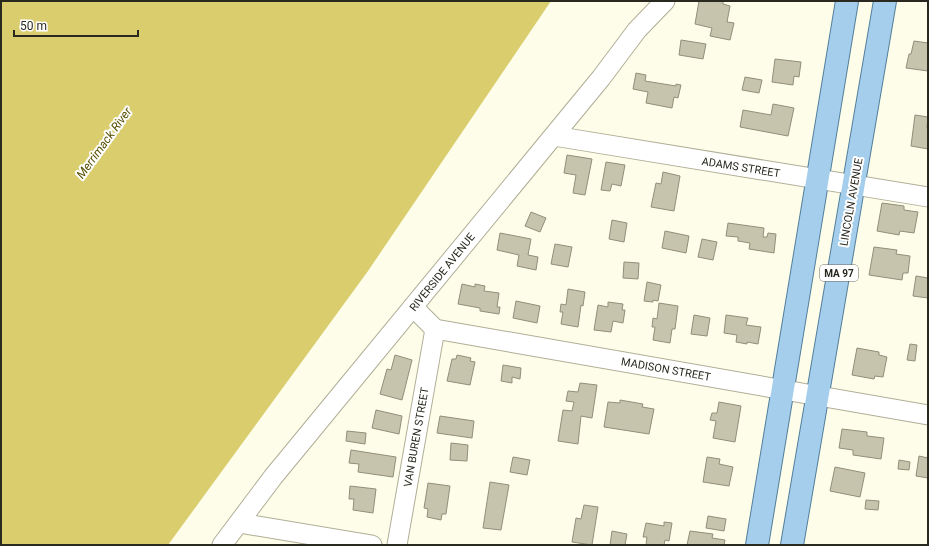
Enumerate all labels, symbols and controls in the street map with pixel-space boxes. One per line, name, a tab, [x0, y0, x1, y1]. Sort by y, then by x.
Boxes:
scale bar	[14, 12, 138, 38]
text: 50 m	[20, 19, 47, 33]
water label: Merrimack River	[74, 104, 135, 181]
street label: ADAMS STREET	[701, 155, 782, 180]
street label: LINCOLN AVENUE	[837, 157, 866, 247]
street label: RIVERSIDE AVENUE	[407, 231, 478, 314]
road number: MA 97	[820, 265, 858, 281]
street label: MADISON STREET	[620, 355, 712, 384]
street label: VAN BUREN STREET	[401, 386, 432, 488]

